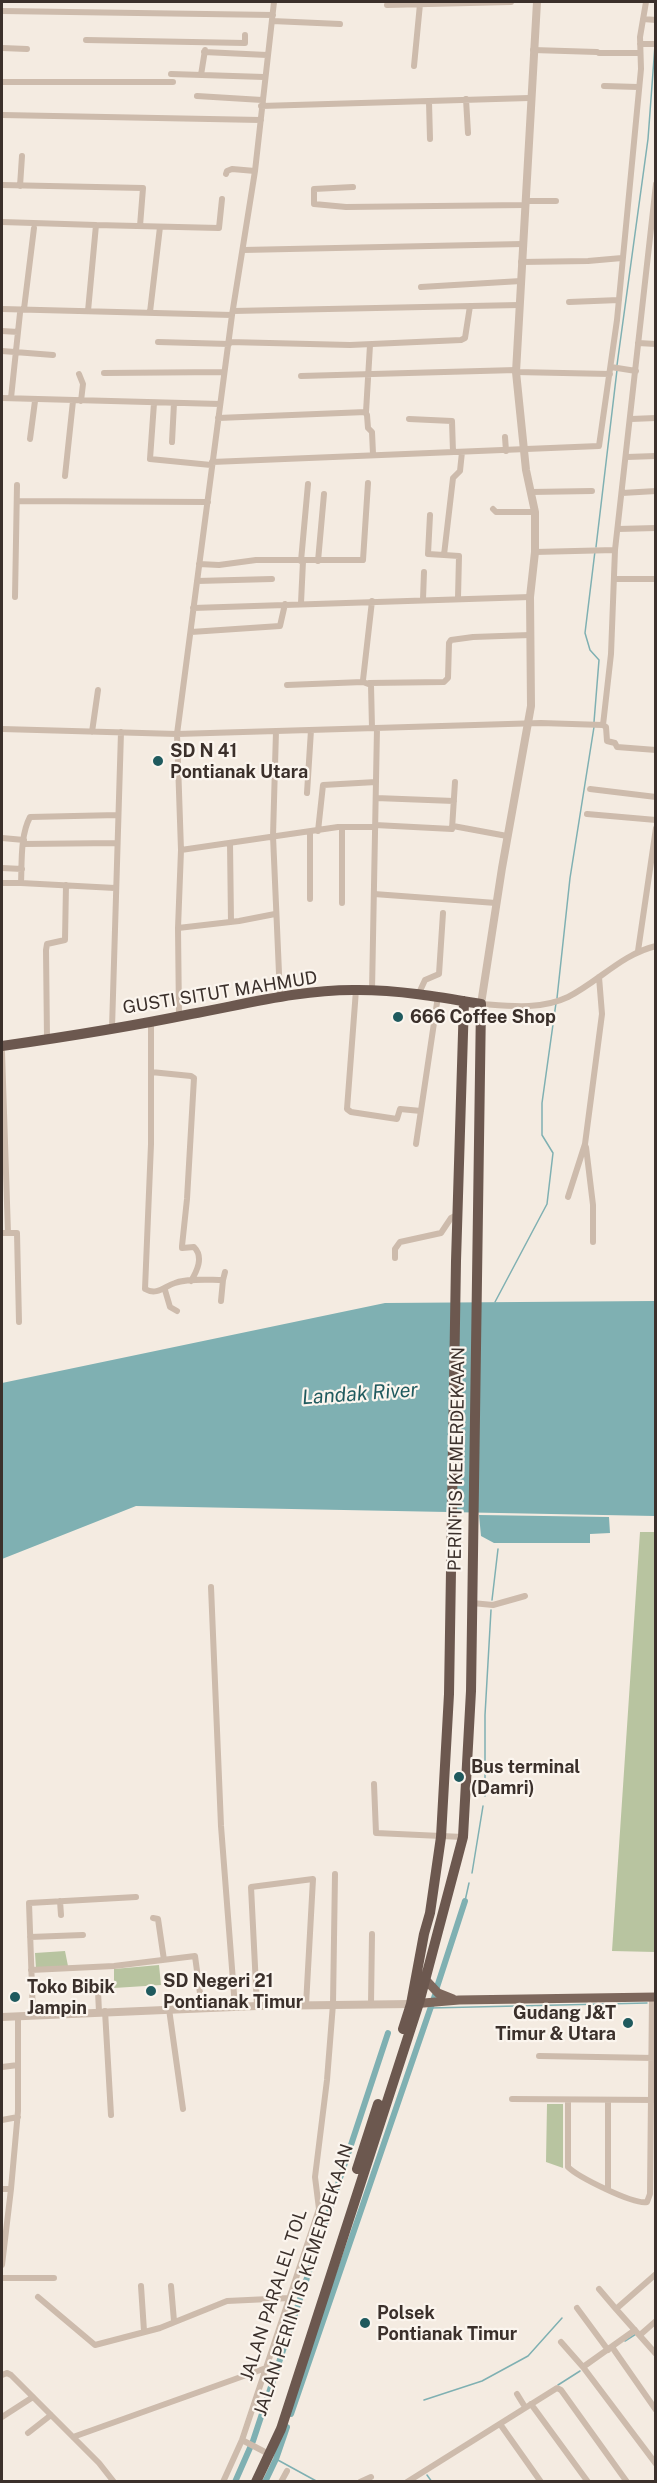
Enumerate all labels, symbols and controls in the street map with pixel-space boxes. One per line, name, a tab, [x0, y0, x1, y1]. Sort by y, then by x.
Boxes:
place label: SD N 41 Pontianak Utara	[170, 740, 308, 783]
marker: SD N 41 Pontianak Utara	[151, 754, 165, 768]
street label: GUSTI SITUT MAHMUD	[121, 967, 319, 1019]
place label: 666 Coffee Shop	[410, 1006, 556, 1028]
marker: 666 Coffee Shop	[391, 1010, 405, 1024]
street label: PERINTIS KEMERDEKAAN	[444, 1347, 470, 1571]
water label: Landak River	[301, 1378, 419, 1410]
place label: Bus terminal (Damri)	[471, 1756, 580, 1798]
marker: Bus terminal (Damri)	[452, 1770, 466, 1784]
place label: SD Negeri 21 Pontianak Timur	[163, 1970, 303, 2012]
place label: Toko Bibik Jampin	[27, 1976, 115, 2018]
marker: SD Negeri 21 Pontianak Timur	[144, 1984, 158, 1998]
marker: Toko Bibik Jampin	[8, 1990, 22, 2004]
place label: Gudang J&T Timur & Utara	[495, 2002, 616, 2044]
marker: Gudang J&T Timur & Utara	[621, 2016, 635, 2030]
street label: JALAN PERINTIS KEMERDEKAAN	[250, 2141, 358, 2419]
street label: JALAN PARALEL TOL	[236, 2206, 312, 2384]
place label: Polsek Pontianak Timur	[377, 2302, 517, 2344]
marker: Polsek Pontianak Timur	[358, 2316, 372, 2330]

